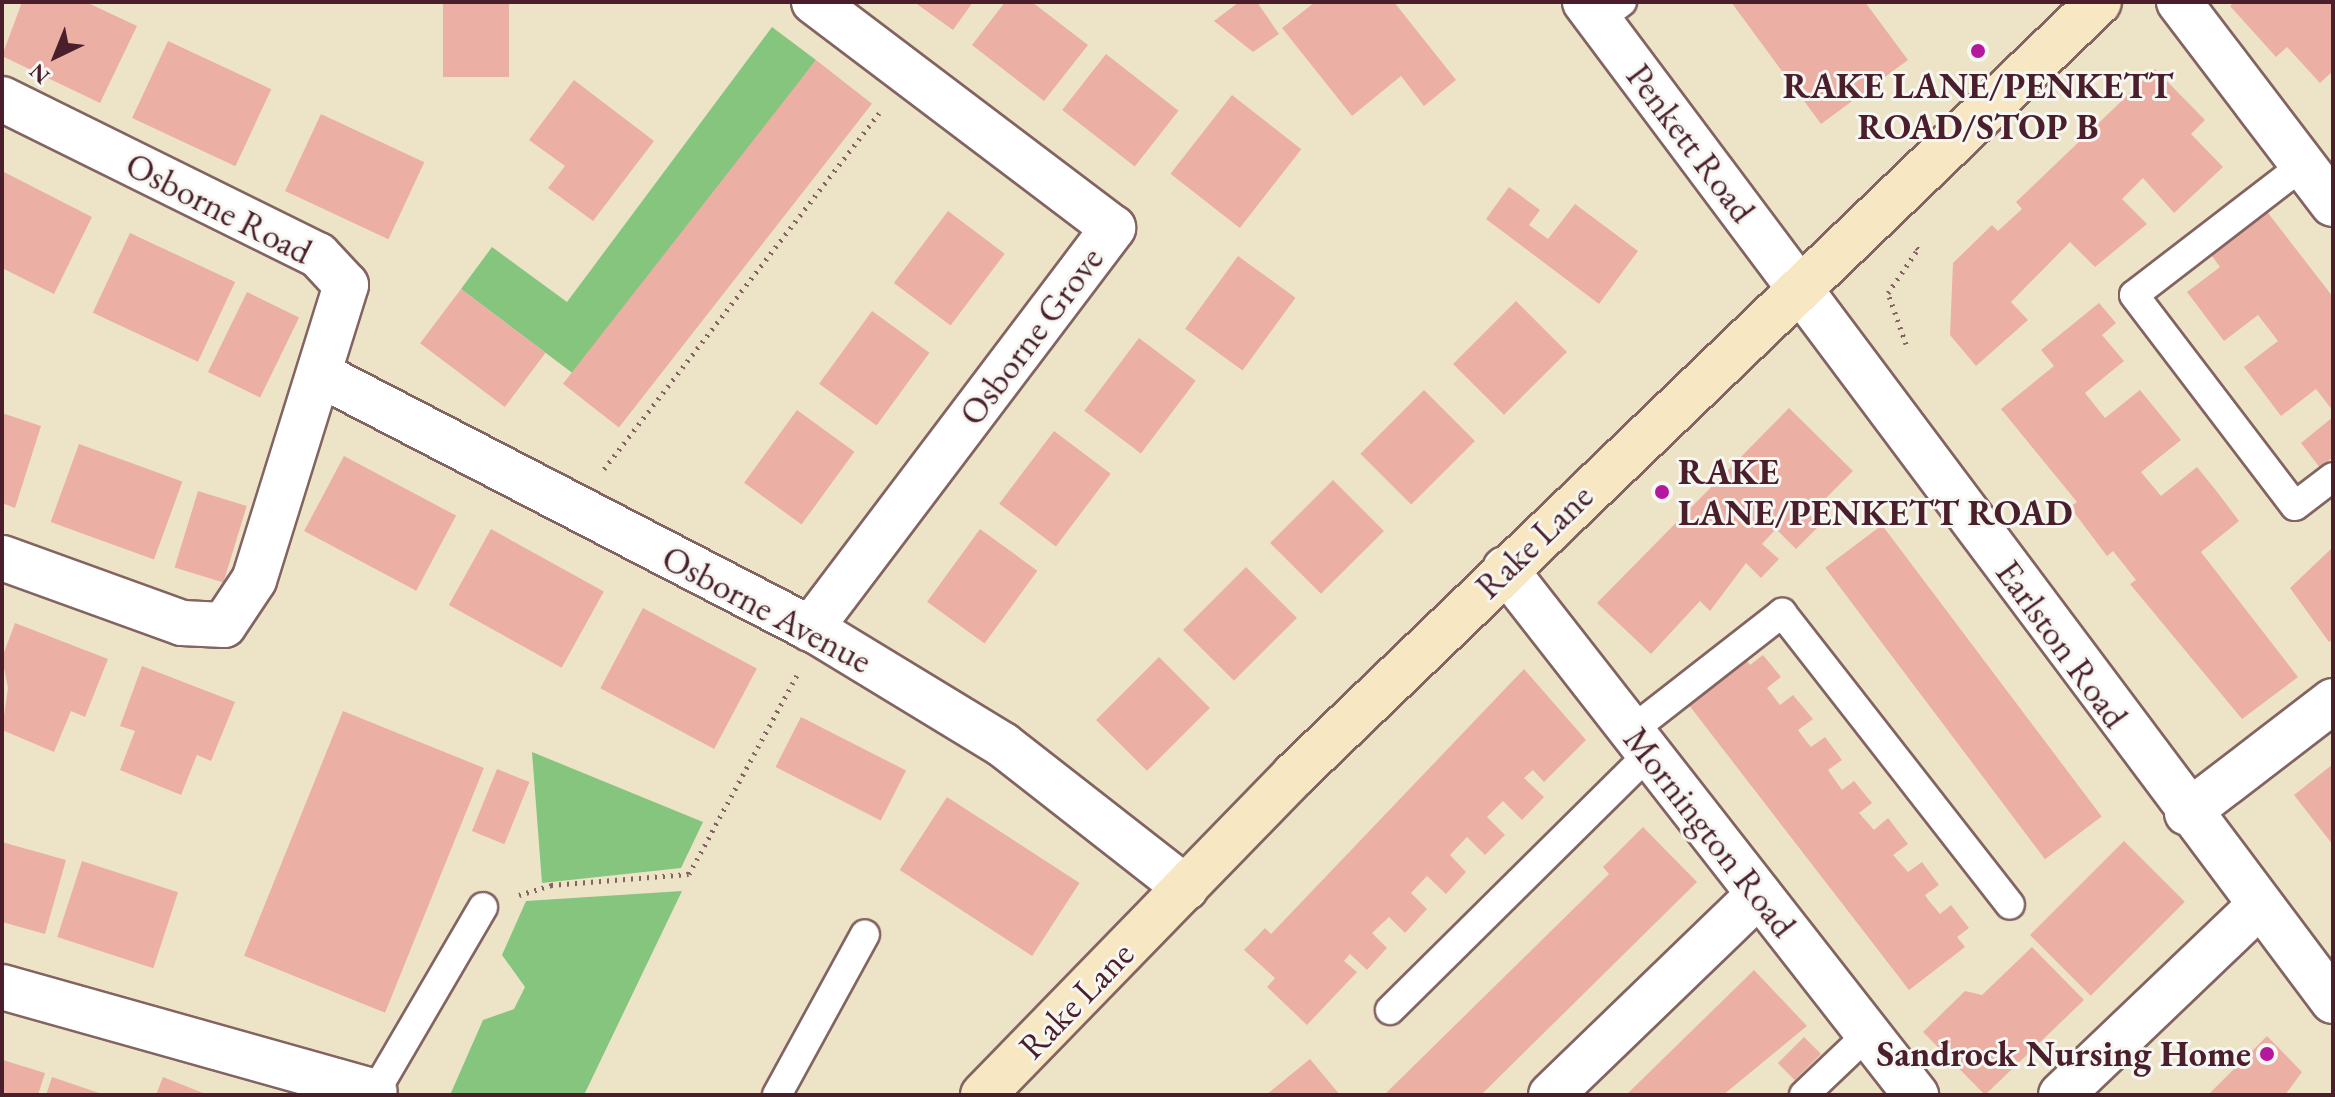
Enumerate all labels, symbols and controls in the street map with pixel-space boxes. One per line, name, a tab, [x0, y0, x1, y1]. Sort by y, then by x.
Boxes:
north arrow	[16, 16, 96, 96]
marker: RAKE LANE/PENKETT ROAD/STOP B	[1969, 42, 1987, 60]
street label: Penkett Road	[1617, 55, 1765, 231]
text: N	[23, 57, 56, 91]
place label: RAKE LANE/PENKETT ROAD/STOP B	[1783, 63, 2173, 148]
street label: Osborne Road	[119, 143, 319, 273]
street label: Osborne Grove	[950, 238, 1112, 434]
place label: RAKE LANE/PENKETT ROAD	[1678, 449, 2073, 534]
street label: Rake Lane	[1466, 475, 1602, 607]
marker: RAKE LANE/PENKETT ROAD	[1653, 483, 1671, 501]
street label: Osborne Avenue	[655, 536, 879, 682]
street label: Earlston Road	[1987, 552, 2137, 736]
street label: Mornington Road	[1615, 718, 1805, 946]
street label: Rake Lane	[1010, 932, 1142, 1068]
place label: Sandrock Nursing Home	[1877, 1032, 2251, 1076]
marker: Sandrock Nursing Home	[2258, 1045, 2276, 1063]

